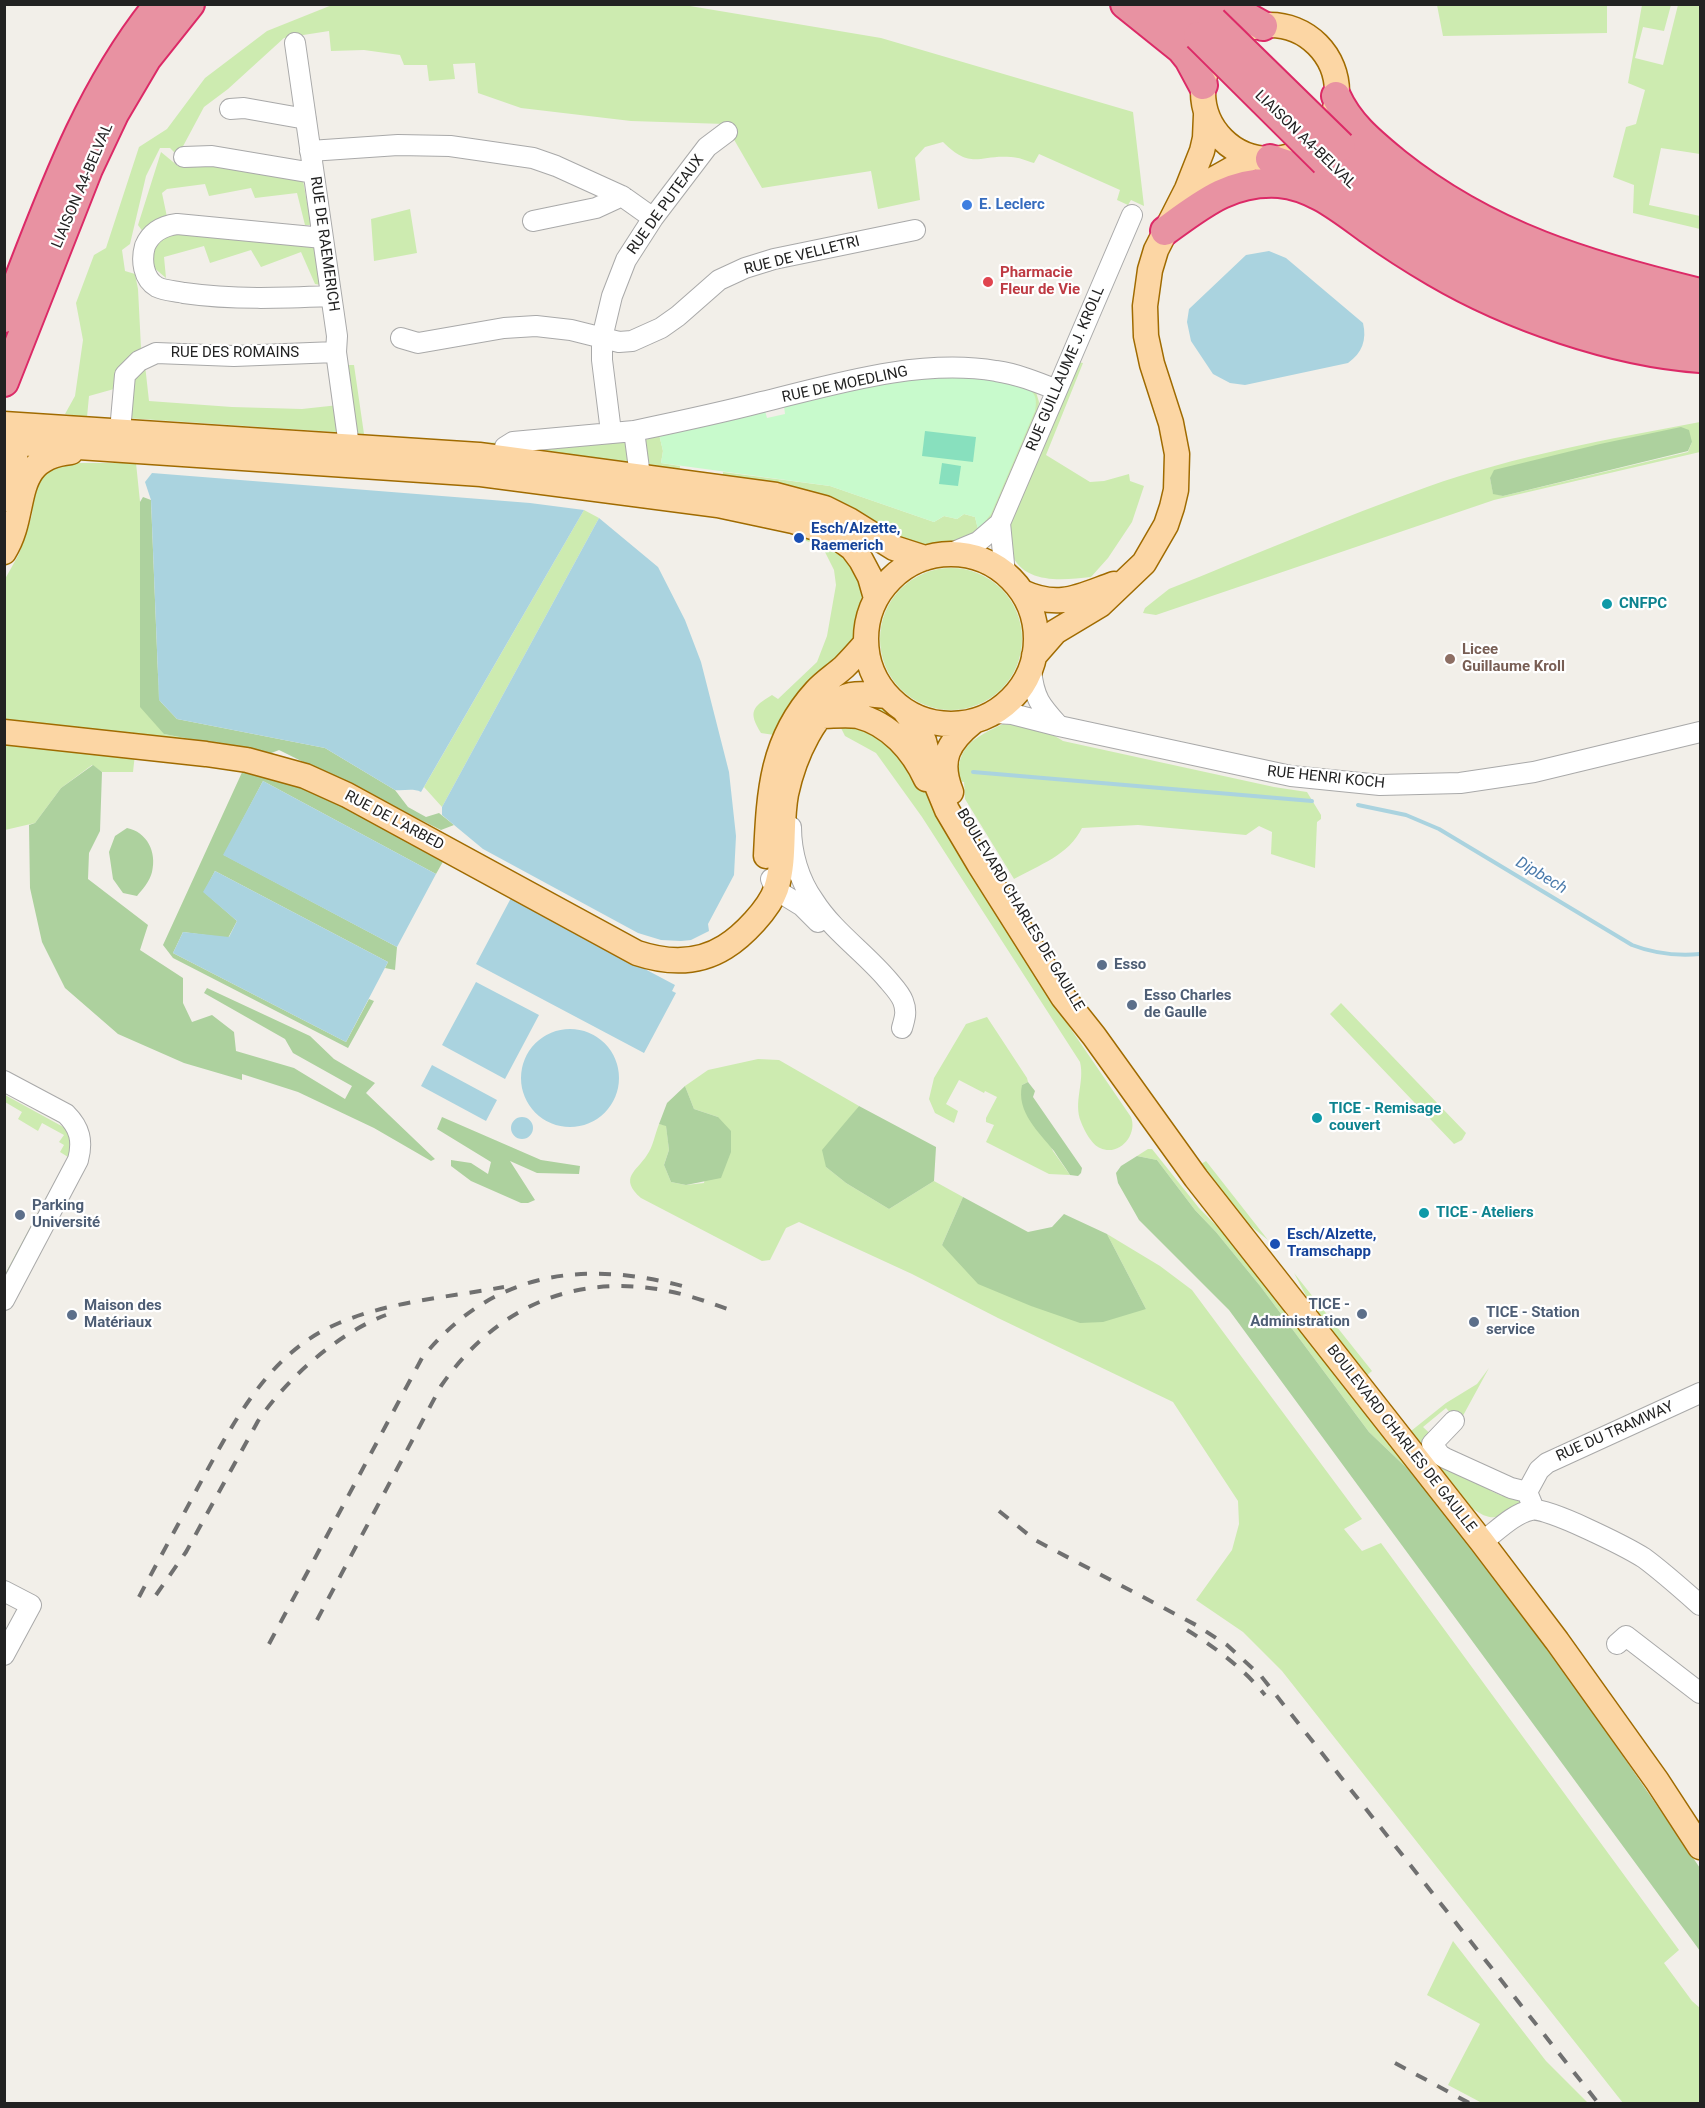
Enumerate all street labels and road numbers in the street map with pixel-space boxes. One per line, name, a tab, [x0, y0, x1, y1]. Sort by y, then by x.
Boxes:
street label: LIAISON A4-BELVAL	[1251, 87, 1359, 193]
street label: LIAISON A4-BELVAL	[49, 121, 117, 251]
street label: RUE DE PUTEAUX	[624, 152, 708, 258]
street label: RUE DE RAEMERICH	[306, 175, 342, 313]
street label: RUE DE VELLETRI	[742, 233, 862, 279]
street label: RUE GUILLAUME J. KROLL	[1023, 284, 1109, 454]
street label: RUE DES ROMAINS	[171, 344, 299, 362]
street label: RUE DE MOEDLING	[780, 363, 910, 407]
street label: RUE HENRI KOCH	[1266, 763, 1386, 793]
street label: RUE DE L'ARBED	[341, 787, 447, 855]
street label: BOULEVARD CHARLES DE GAULLE	[952, 806, 1088, 1014]
street label: BOULEVARD CHARLES DE GAULLE	[1322, 1342, 1480, 1536]
street label: RUE DU TRAMWAY	[1553, 1398, 1677, 1466]

